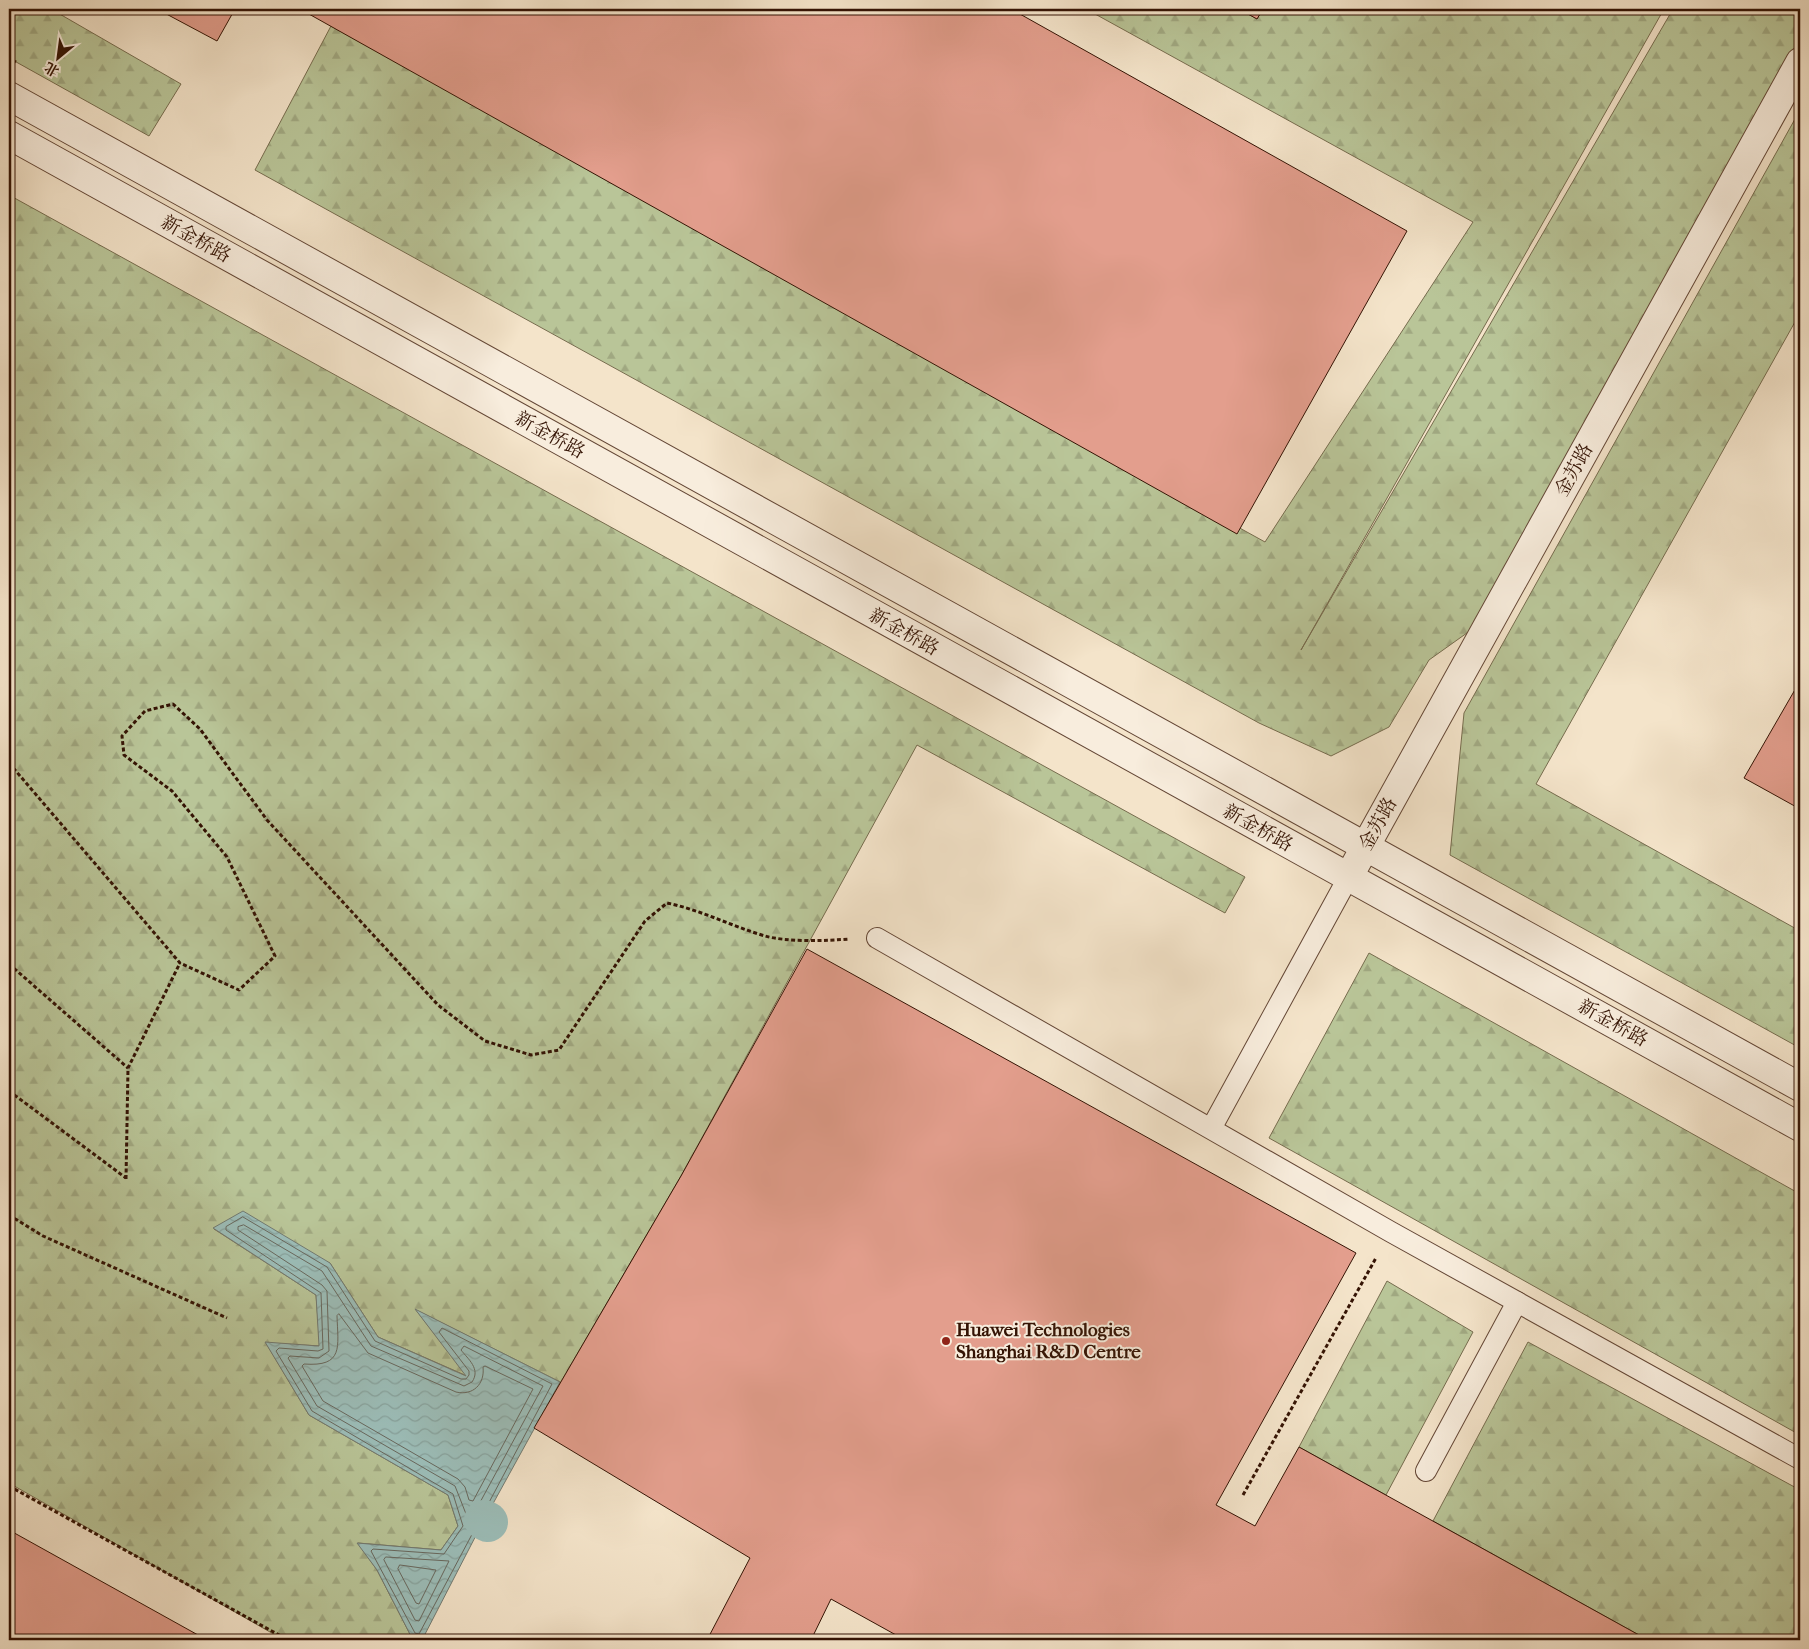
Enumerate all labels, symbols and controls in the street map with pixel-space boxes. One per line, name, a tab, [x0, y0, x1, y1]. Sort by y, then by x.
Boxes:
north arrow	[32, 32, 82, 82]
text: 北	[42, 58, 62, 80]
street label: 新金桥路	[157, 211, 235, 267]
street label: 新金桥路	[511, 407, 589, 463]
street label: 金苏路	[1551, 440, 1597, 500]
street label: 新金桥路	[865, 604, 943, 660]
street label: 金苏路	[1355, 794, 1401, 854]
street label: 新金桥路	[1219, 800, 1297, 856]
street label: 新金桥路	[1574, 995, 1652, 1051]
place label: Huawei Technologies Shanghai R&D Centre	[956, 1319, 1141, 1363]
marker: Huawei Technologies Shanghai R&D Centre	[940, 1335, 952, 1347]

